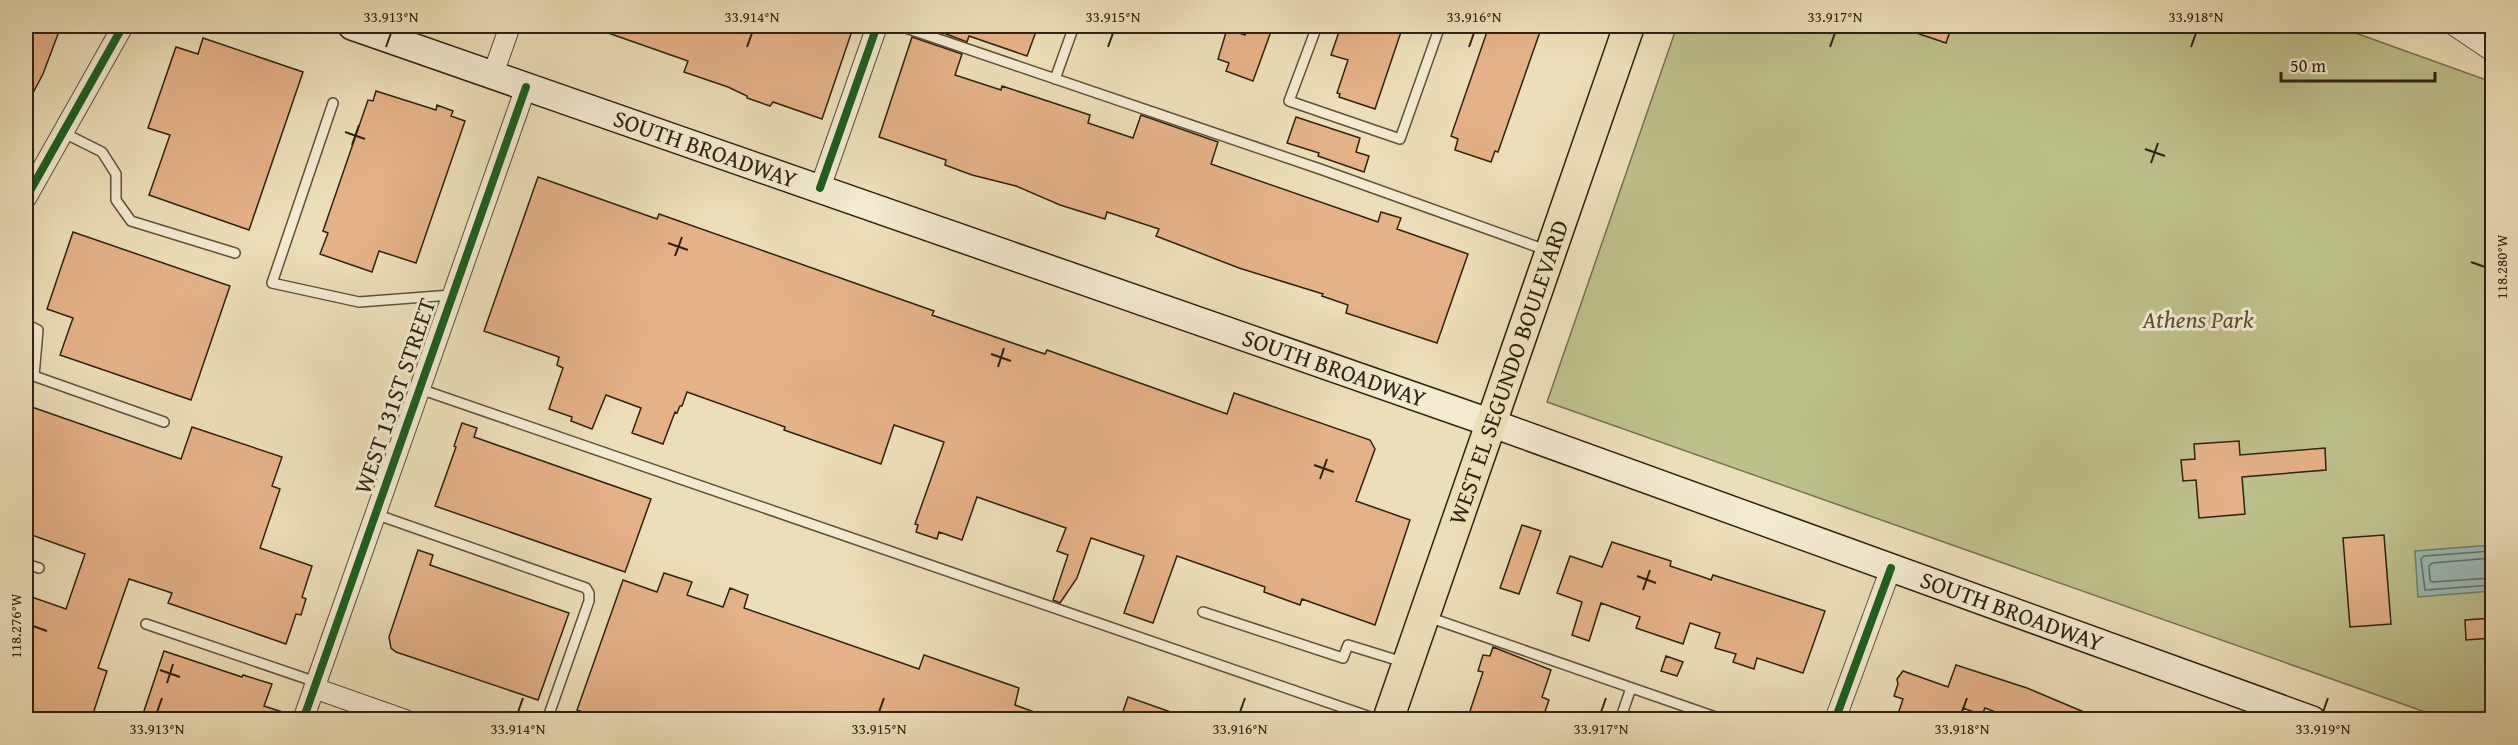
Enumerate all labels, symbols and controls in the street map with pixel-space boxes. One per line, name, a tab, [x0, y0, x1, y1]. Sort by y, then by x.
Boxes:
text: 33.913°N	[364, 6, 419, 27]
text: 33.914°N	[725, 6, 780, 27]
text: 33.915°N	[1086, 6, 1141, 27]
text: 33.916°N	[1447, 6, 1502, 27]
text: 33.917°N	[1808, 6, 1863, 27]
text: 33.918°N	[2169, 6, 2224, 27]
scale bar	[2281, 45, 2436, 83]
text: 50 m	[2290, 52, 2326, 79]
street label: SOUTH BROADWAY	[609, 100, 802, 197]
street label: WEST EL SEGUNDO BOULEVARD	[1439, 215, 1577, 529]
text: 118.280°W	[2491, 234, 2512, 300]
street label: WEST 131ST STREET	[345, 293, 444, 498]
park label: Athens Park	[2141, 302, 2254, 337]
street label: SOUTH BROADWAY	[1238, 320, 1431, 416]
street label: SOUTH BROADWAY	[1916, 562, 2108, 660]
text: 118.276°W	[5, 593, 26, 659]
text: 33.913°N	[130, 718, 185, 739]
text: 33.914°N	[491, 718, 546, 739]
text: 33.915°N	[852, 718, 907, 739]
text: 33.916°N	[1213, 718, 1268, 739]
text: 33.917°N	[1574, 718, 1629, 739]
text: 33.918°N	[1935, 718, 1990, 739]
text: 33.919°N	[2296, 718, 2351, 739]

